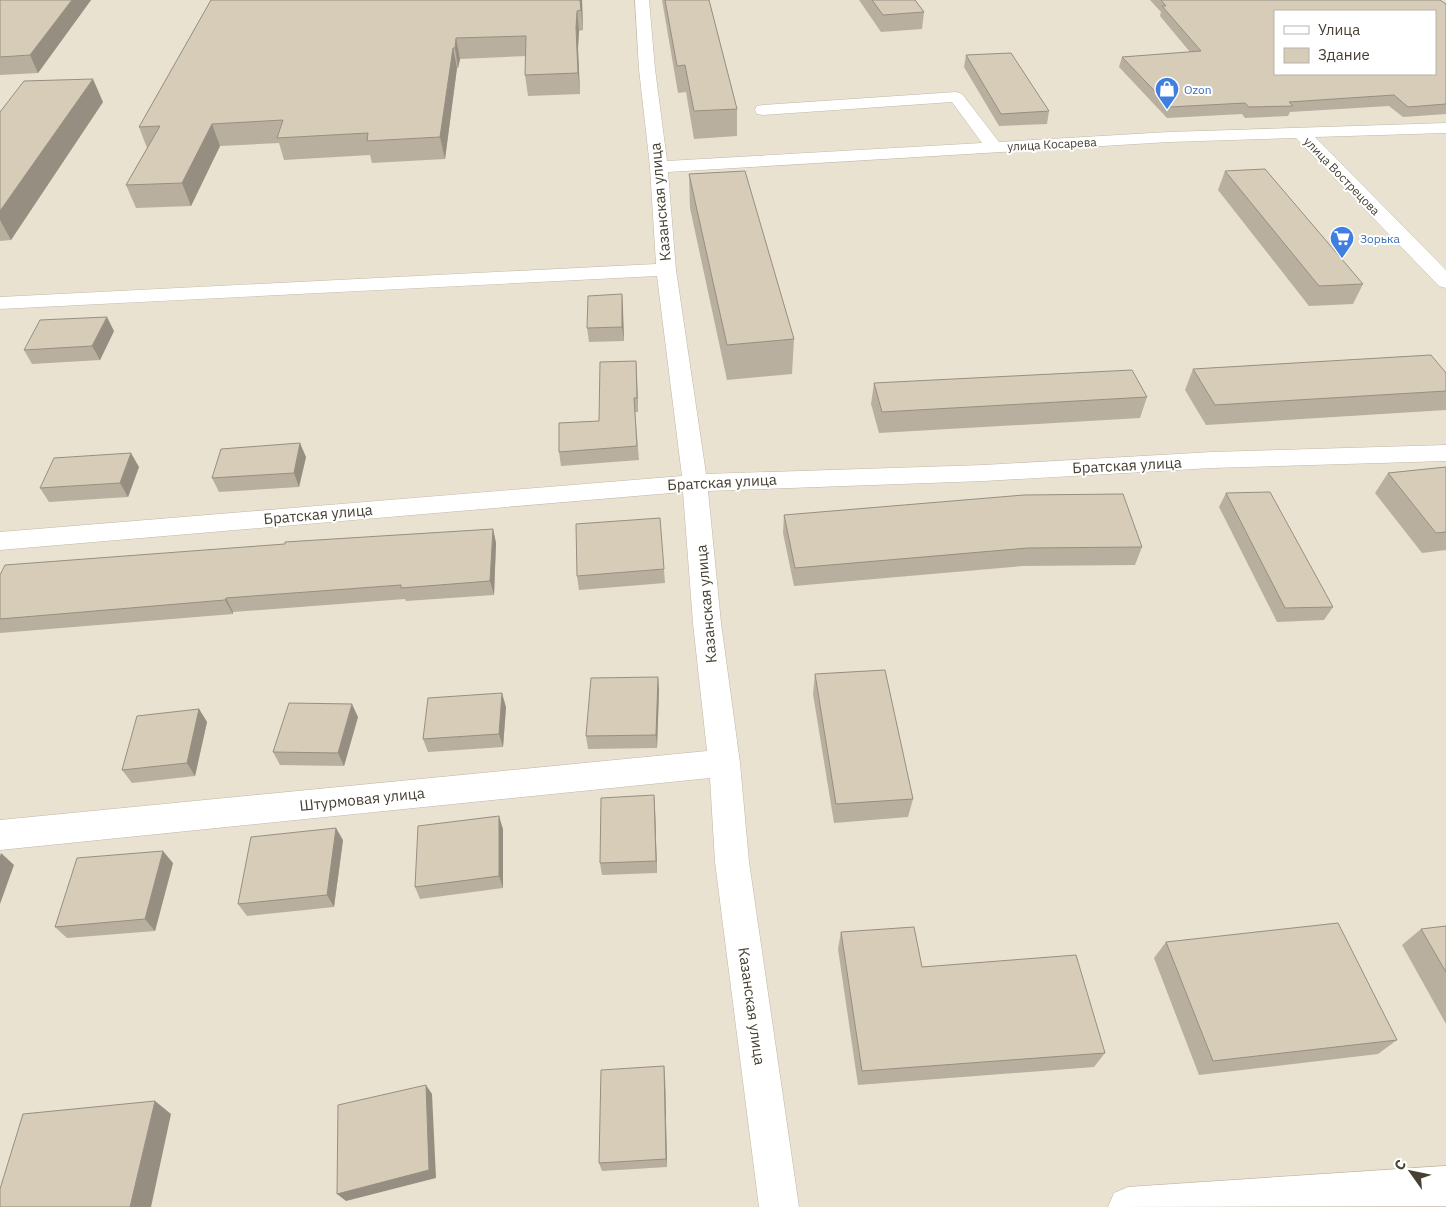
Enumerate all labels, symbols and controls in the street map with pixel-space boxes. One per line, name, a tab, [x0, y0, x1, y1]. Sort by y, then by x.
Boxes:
legend	[1274, 10, 1436, 75]
text: Улица	[1318, 20, 1360, 39]
text: Здание	[1318, 45, 1370, 64]
shop icon: Ozon	[1154, 76, 1180, 110]
place label: Ozon	[1184, 82, 1211, 97]
street label: улица Косарева	[1007, 134, 1098, 154]
street label: улица Вострецова	[1301, 134, 1384, 219]
street label: Казанская улица	[645, 142, 675, 262]
supermarket icon: Зорька	[1329, 225, 1355, 259]
place label: Зорька	[1360, 231, 1401, 246]
street label: Братская улица	[1072, 453, 1182, 477]
street label: Братская улица	[667, 470, 777, 494]
street label: Братская улица	[263, 500, 373, 528]
street label: Казанская улица	[691, 544, 721, 664]
street label: Штурмовая улица	[298, 783, 426, 815]
street label: Казанская улица	[734, 946, 770, 1066]
north arrow	[1386, 1147, 1436, 1197]
text: С	[1390, 1156, 1410, 1174]

